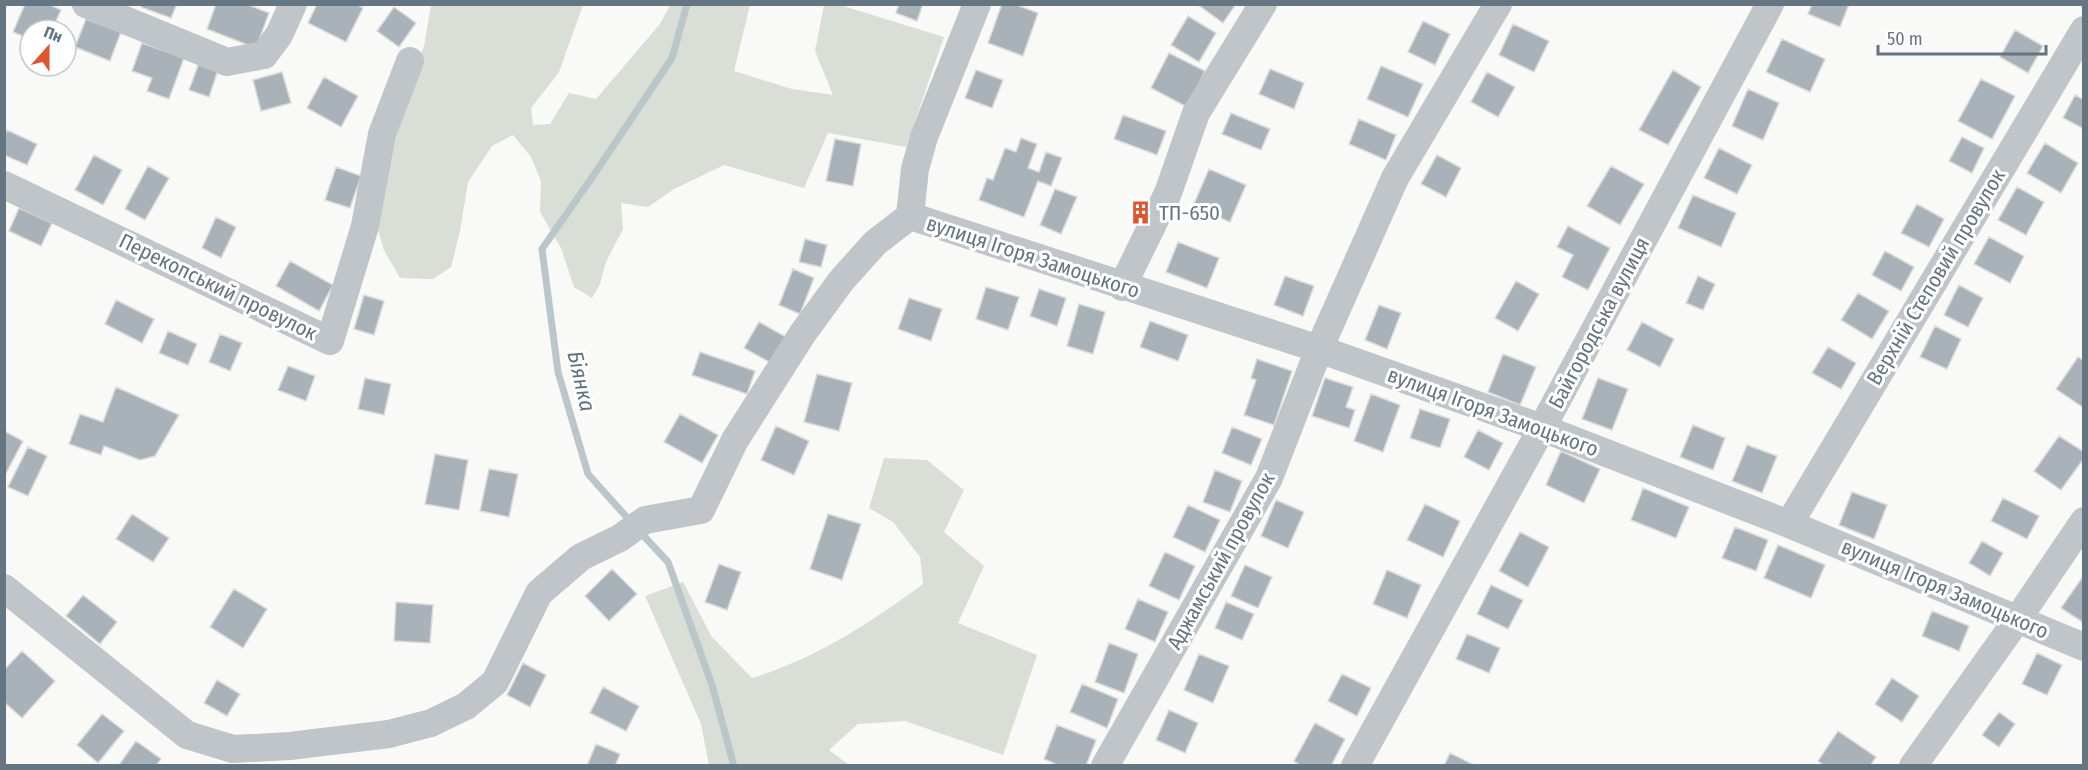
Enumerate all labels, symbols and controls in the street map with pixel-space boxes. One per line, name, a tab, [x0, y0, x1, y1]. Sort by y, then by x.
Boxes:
north arrow	[18, 18, 78, 78]
scale bar	[1878, 18, 2046, 56]
text: Пн	[41, 22, 65, 47]
text: 50 m	[1887, 28, 1923, 50]
street label: Верхній Степовий провулок	[1861, 164, 2011, 390]
building icon: ТП-650	[1128, 200, 1154, 226]
place label: ТП-650	[1159, 200, 1220, 226]
street label: вулиця Ігоря Замоцького	[923, 210, 1143, 304]
street label: Перекопський провулок	[115, 228, 321, 346]
street label: Байгородська вулиця	[1543, 233, 1655, 413]
water label: Біянка	[561, 348, 602, 414]
street label: вулиця Ігоря Замоцького	[1384, 362, 1602, 462]
street label: Аджамський провулок	[1162, 468, 1281, 654]
street label: вулиця Ігоря Замоцького	[1837, 534, 2053, 644]

